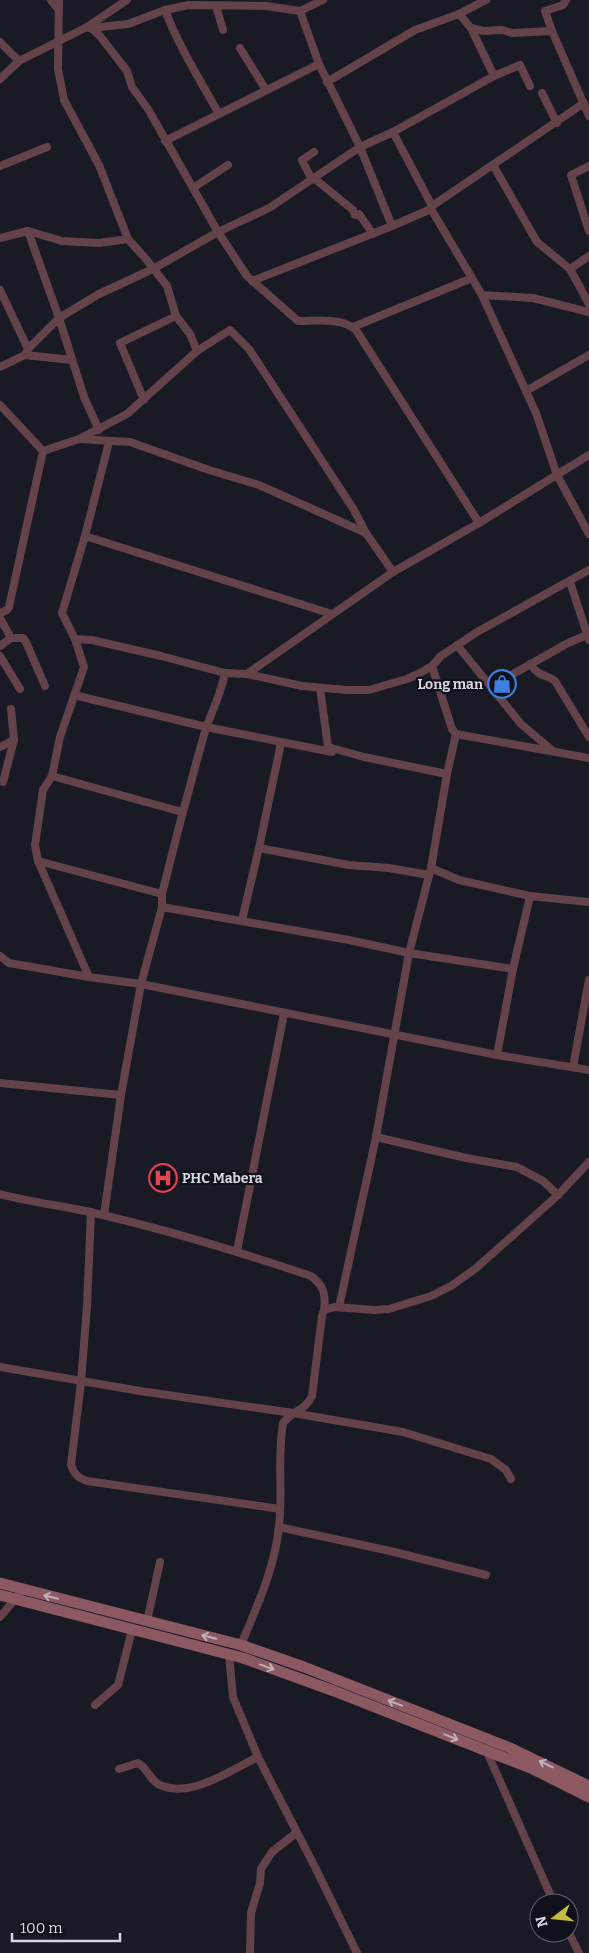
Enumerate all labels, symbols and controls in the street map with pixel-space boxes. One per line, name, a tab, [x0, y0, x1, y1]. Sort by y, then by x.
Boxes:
shop icon: Long man	[487, 669, 517, 699]
place label: Long man	[417, 676, 483, 693]
hospital icon: PHC Mabera	[148, 1163, 178, 1193]
place label: PHC Mabera	[182, 1170, 263, 1187]
one-way arrow	[44, 1592, 60, 1601]
one-way arrow	[201, 1632, 217, 1642]
one-way arrow	[258, 1663, 274, 1672]
one-way arrow	[388, 1698, 403, 1707]
one-way arrow	[443, 1733, 458, 1743]
one-way arrow	[538, 1758, 553, 1768]
north arrow	[529, 1893, 579, 1943]
scale bar	[12, 1910, 120, 1942]
text: N	[532, 1914, 552, 1929]
text: 100 m	[20, 1919, 63, 1937]

